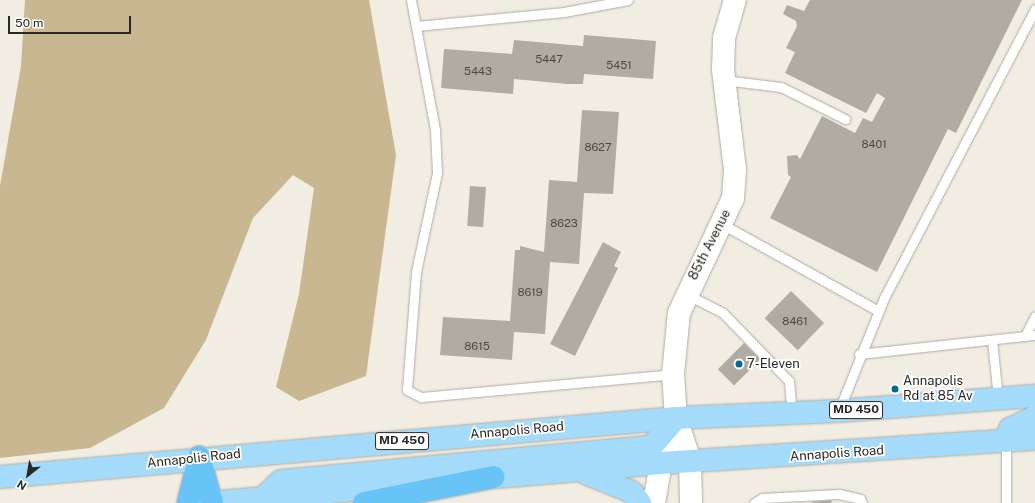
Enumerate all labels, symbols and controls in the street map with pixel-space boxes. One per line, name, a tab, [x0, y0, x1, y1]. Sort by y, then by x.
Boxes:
scale bar	[10, 8, 133, 34]
text: 50 m	[15, 16, 43, 30]
house number: 5447	[535, 52, 563, 66]
house number: 5451	[606, 58, 632, 72]
house number: 5443	[464, 64, 492, 78]
house number: 8401	[861, 137, 887, 151]
house number: 8627	[584, 140, 612, 154]
street label: 85th Avenue	[686, 207, 734, 283]
house number: 8623	[550, 216, 578, 230]
house number: 8619	[517, 285, 543, 299]
house number: 8461	[782, 314, 808, 328]
house number: 8615	[464, 339, 490, 353]
place label: 7-Eleven	[747, 356, 800, 372]
marker: 7-Eleven	[734, 359, 744, 369]
place label: Annapolis Rd at 85 Av	[903, 374, 973, 405]
marker: Annapolis Rd at 85 Av	[890, 384, 900, 394]
road number: MD 450	[829, 400, 883, 420]
street label: Annapolis Road	[469, 419, 565, 443]
road number: MD 450	[375, 431, 429, 451]
street label: Annapolis Road	[790, 443, 884, 465]
street label: Annapolis Road	[146, 446, 242, 472]
north arrow	[8, 455, 48, 495]
text: N	[15, 478, 29, 493]

